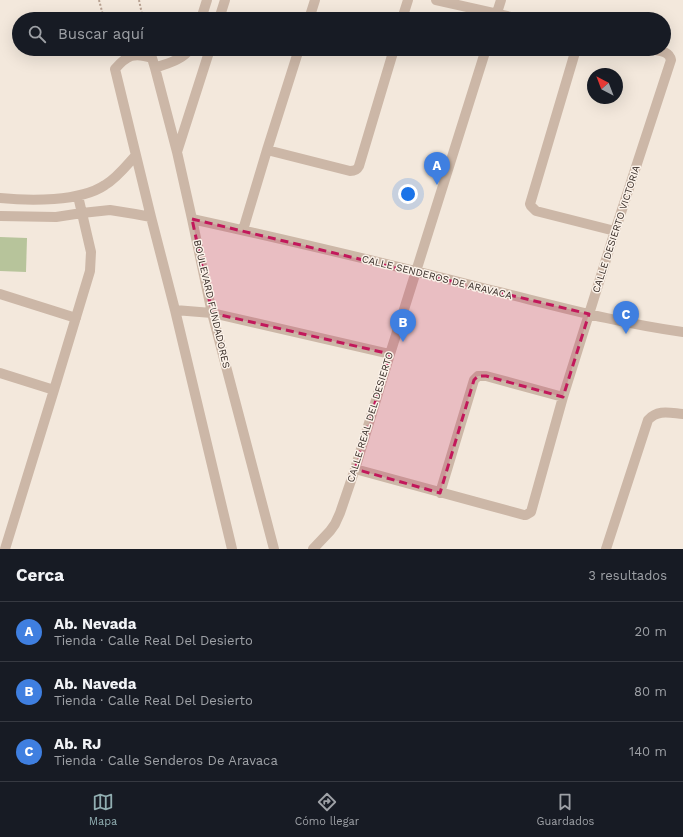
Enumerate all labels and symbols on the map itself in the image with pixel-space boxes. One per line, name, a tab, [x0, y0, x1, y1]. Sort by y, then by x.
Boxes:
north arrow	[587, 68, 623, 104]
pin: A	[424, 152, 450, 185]
street label: CALLE DESIERTO VICTORIA	[590, 164, 642, 294]
your location	[398, 184, 418, 204]
street label: BOULEVARD FUNDADORES	[192, 239, 232, 369]
street label: CALLE SENDEROS DE ARAVACA	[361, 253, 514, 301]
pin: C	[613, 301, 639, 334]
pin: B	[390, 309, 416, 342]
street label: CALLE REAL DEL DESIERTO	[345, 350, 395, 484]

